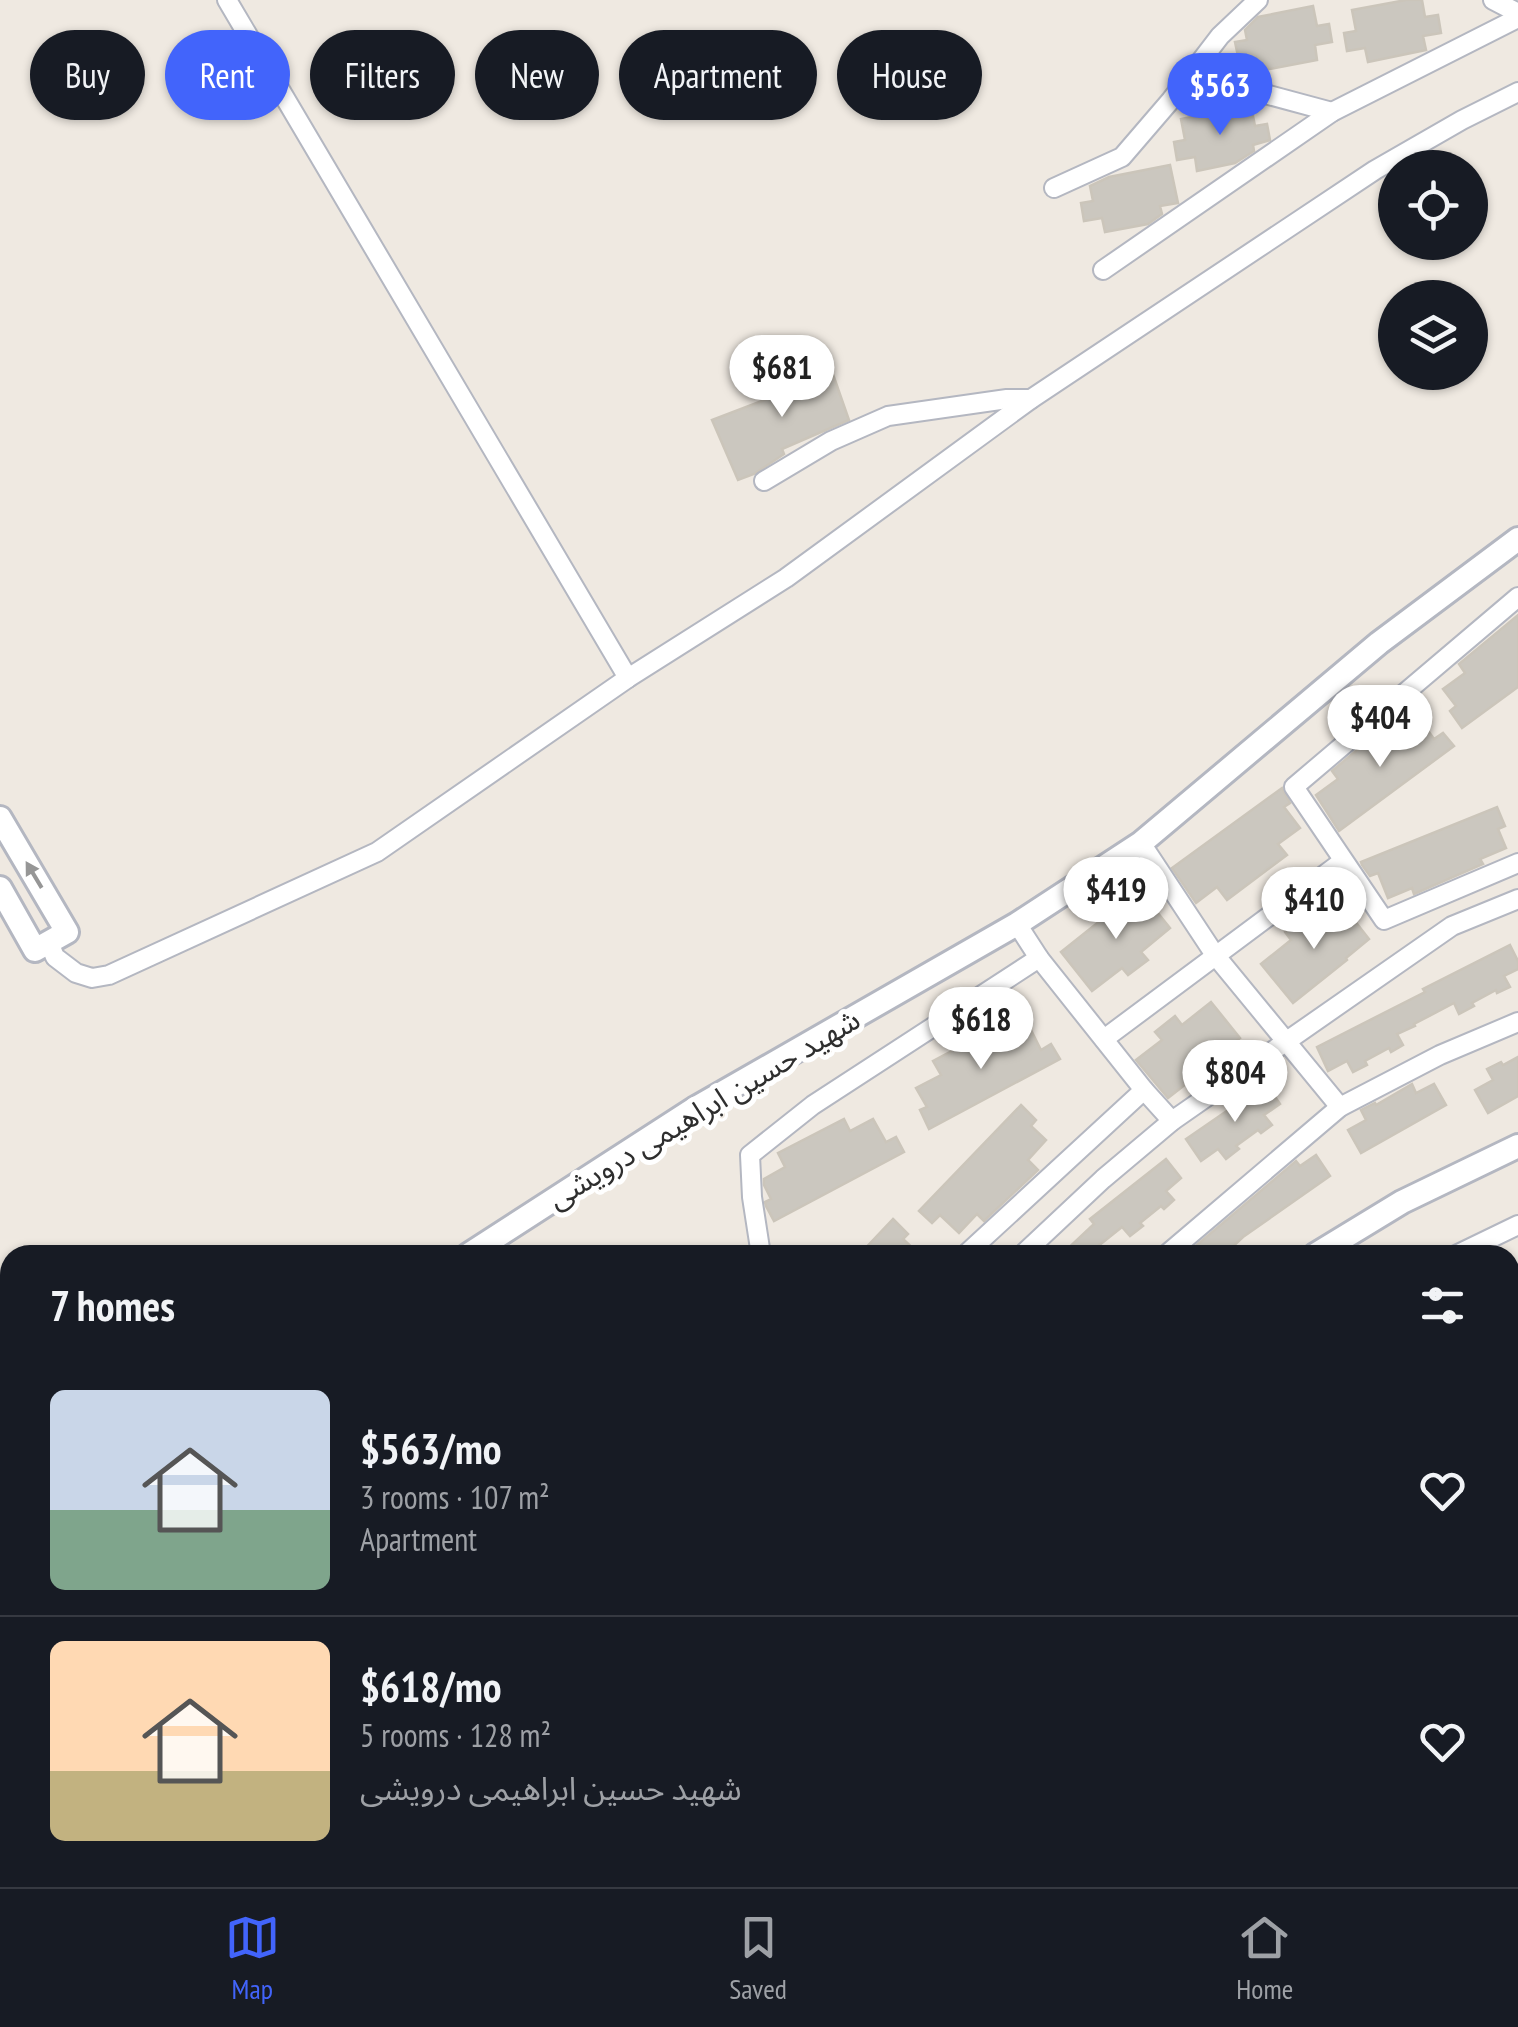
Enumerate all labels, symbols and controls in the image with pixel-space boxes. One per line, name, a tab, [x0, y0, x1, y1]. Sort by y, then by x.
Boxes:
chip: Buy	[30, 30, 145, 120]
chip: Rent	[165, 30, 290, 120]
chip: Filters	[310, 30, 455, 120]
chip: New	[475, 30, 599, 120]
chip: Apartment	[619, 30, 817, 120]
chip: House	[837, 30, 982, 120]
pin: $563	[1161, 53, 1279, 138]
text: $563	[1189, 64, 1251, 106]
map controls	[1378, 150, 1488, 390]
button: locate	[1378, 150, 1488, 260]
button: layers	[1378, 280, 1488, 390]
pin: $681	[723, 335, 841, 420]
text: $681	[751, 346, 813, 388]
pin: $404	[1321, 685, 1439, 770]
text: $404	[1349, 696, 1411, 738]
pin: $419	[1057, 857, 1175, 942]
one-way arrow	[26, 861, 43, 889]
pin: $410	[1255, 867, 1373, 952]
text: $419	[1085, 868, 1147, 910]
text: $410	[1283, 878, 1345, 920]
pin: $618	[922, 987, 1040, 1072]
text: $618	[950, 998, 1012, 1040]
street label: شهید حسین ابراهیمی درویشی	[540, 999, 867, 1217]
pin: $804	[1176, 1040, 1294, 1125]
text: $804	[1204, 1051, 1266, 1093]
text: 7 homes	[50, 1278, 175, 1333]
icon: filters	[1415, 1278, 1470, 1333]
text: $563/mo	[360, 1421, 502, 1476]
icon: home	[130, 1430, 250, 1550]
icon: heart	[1415, 1463, 1470, 1518]
text: 3 rooms · 107 m²	[360, 1476, 550, 1518]
text: Apartment	[360, 1518, 477, 1560]
text: $618/mo	[360, 1659, 502, 1714]
icon: home	[130, 1681, 250, 1801]
text: 5 rooms · 128 m²	[360, 1714, 551, 1756]
icon: heart	[1415, 1714, 1470, 1769]
text: شهید حسین ابراهیمی درویشی	[360, 1767, 742, 1809]
tab: Map	[225, 1910, 280, 2007]
tab: Saved	[729, 1910, 787, 2007]
tab: Home	[1236, 1910, 1293, 2007]

